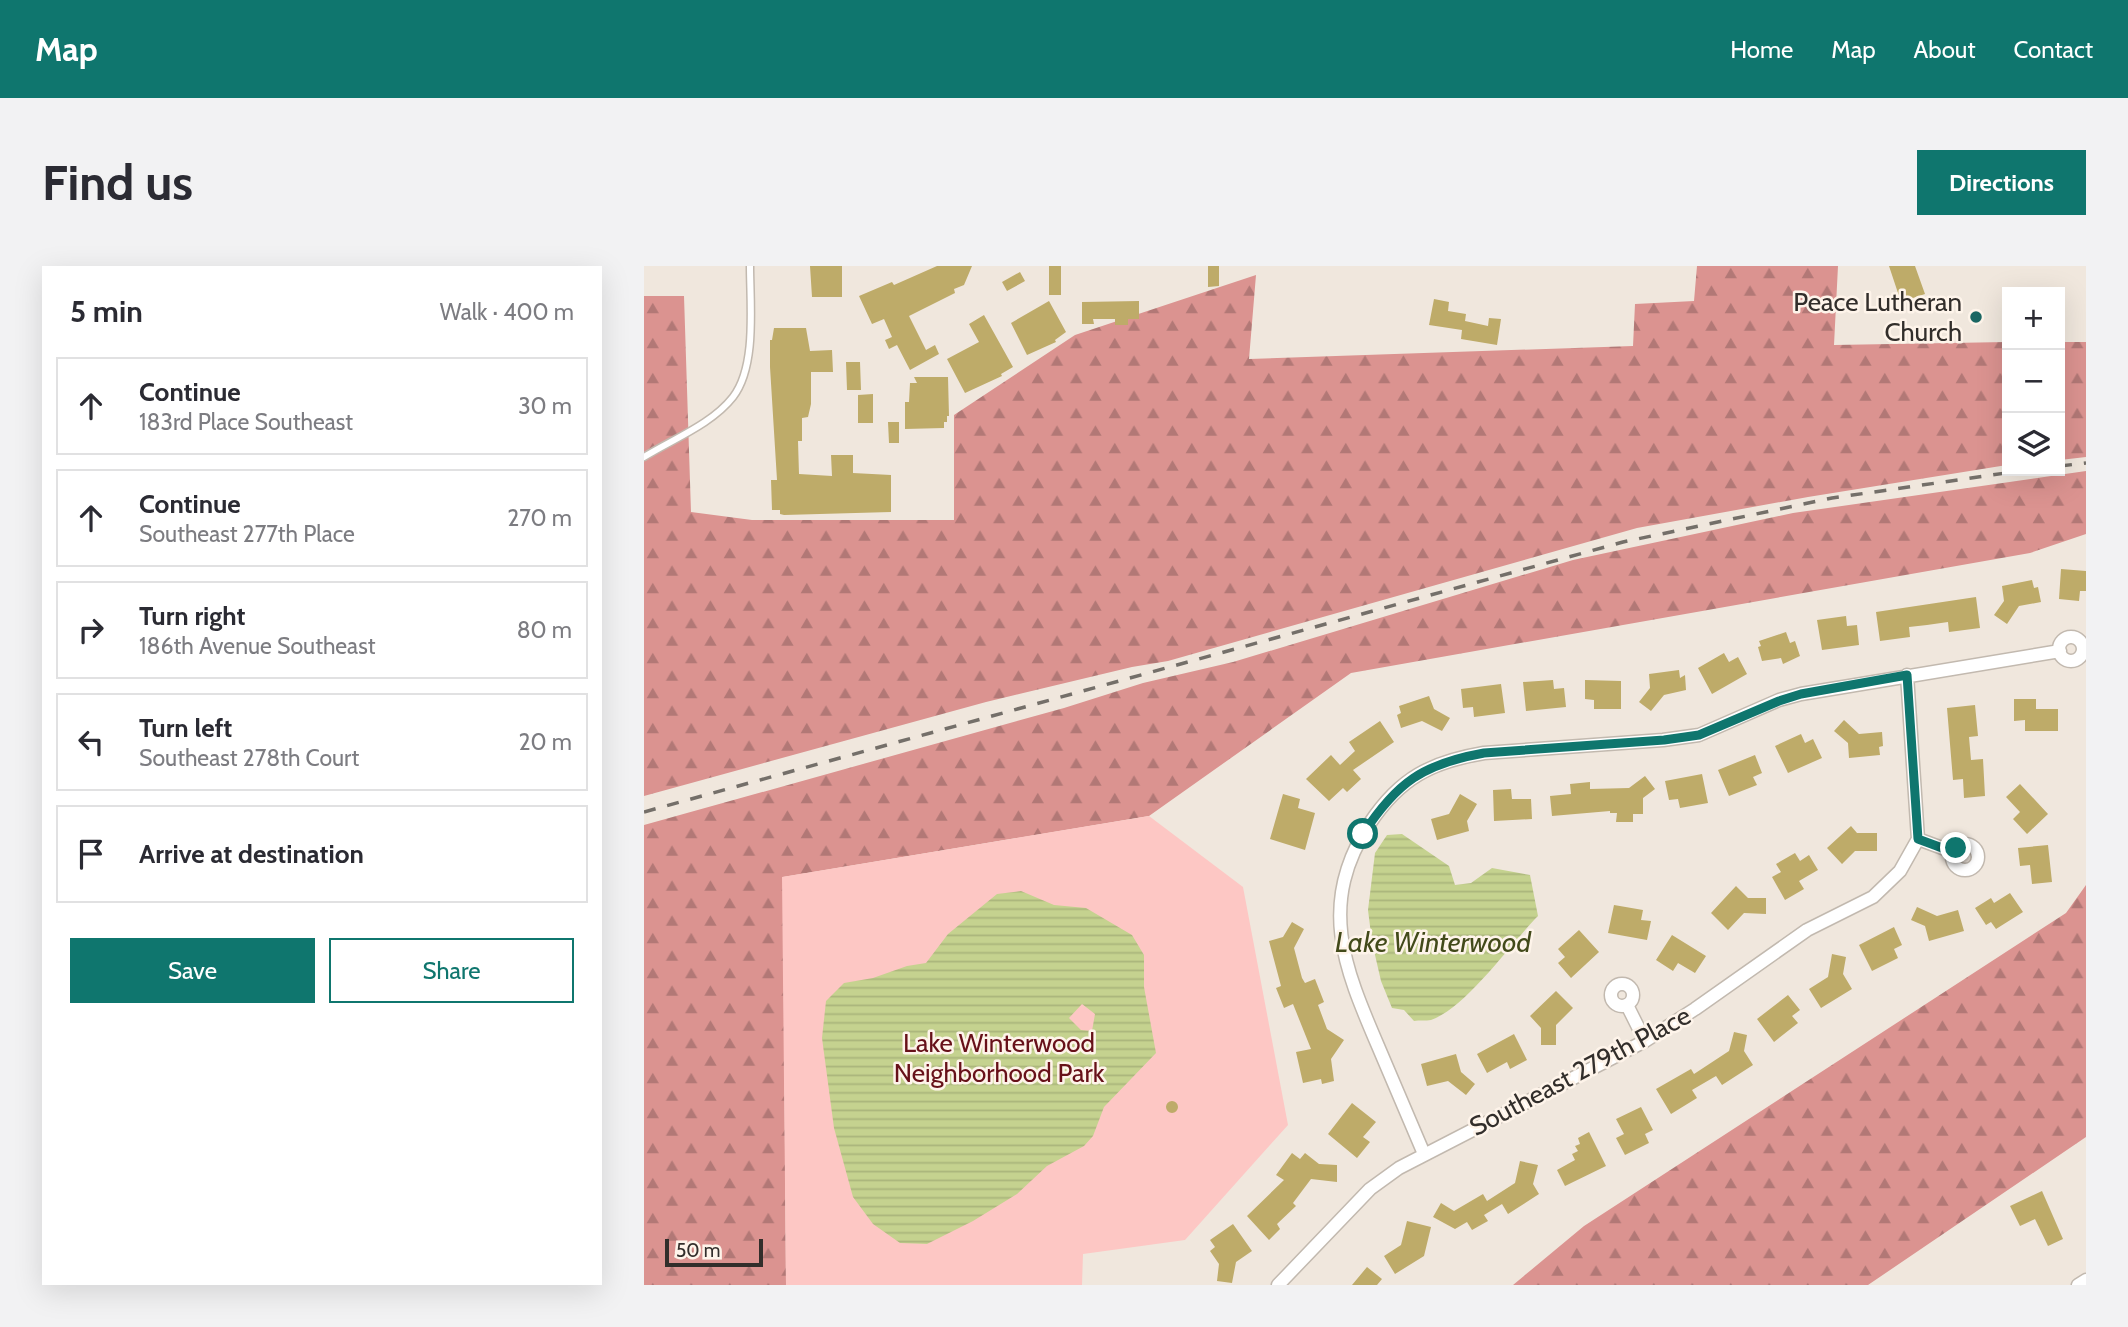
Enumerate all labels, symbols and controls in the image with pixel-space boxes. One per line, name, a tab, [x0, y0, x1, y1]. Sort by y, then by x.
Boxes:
text: Map	[35, 29, 98, 69]
text: Home	[1730, 35, 1793, 64]
text: Map	[1831, 35, 1876, 64]
text: About	[1914, 35, 1976, 64]
text: Contact	[2014, 35, 2093, 64]
button: Directions	[1917, 150, 2086, 215]
text: Find us	[42, 153, 193, 212]
place label: Peace Lutheran Church	[1793, 286, 1962, 348]
map controls	[2002, 287, 2065, 476]
button: +	[2002, 287, 2065, 350]
text: 5 min	[70, 293, 143, 330]
text: Walk · 400 m	[440, 298, 574, 326]
marker: Peace Lutheran Church	[1968, 309, 1984, 325]
button: −	[2002, 350, 2065, 413]
text: Continue	[139, 376, 241, 408]
icon: ahead	[72, 387, 110, 425]
text: 30 m	[518, 392, 572, 420]
text: 183rd Place Southeast	[139, 408, 353, 436]
button: layers	[2002, 413, 2065, 476]
text: Continue	[139, 488, 241, 520]
icon: ahead	[72, 499, 110, 537]
text: 270 m	[507, 504, 572, 532]
text: Southeast 277th Place	[139, 520, 355, 548]
text: Turn right	[139, 600, 245, 632]
icon: right	[72, 611, 110, 649]
text: 80 m	[517, 616, 572, 644]
text: 186th Avenue Southeast	[139, 632, 375, 660]
text: Turn left	[139, 712, 232, 744]
icon: left	[72, 723, 110, 761]
text: 20 m	[519, 728, 572, 756]
text: Southeast 278th Court	[139, 744, 359, 772]
route start	[1347, 818, 1378, 849]
route end	[1940, 832, 1971, 863]
icon: arrive	[72, 835, 110, 873]
text: Arrive at destination	[139, 838, 364, 870]
water label: Lake Winterwood	[1335, 925, 1532, 959]
button: Save	[70, 938, 315, 1003]
button: Share	[329, 938, 574, 1003]
street label: Southeast 279th Place	[1464, 999, 1696, 1143]
park label: Lake Winterwood Neighborhood Park	[894, 1027, 1105, 1089]
scale bar	[665, 1236, 763, 1268]
text: 50 m	[676, 1239, 720, 1262]

